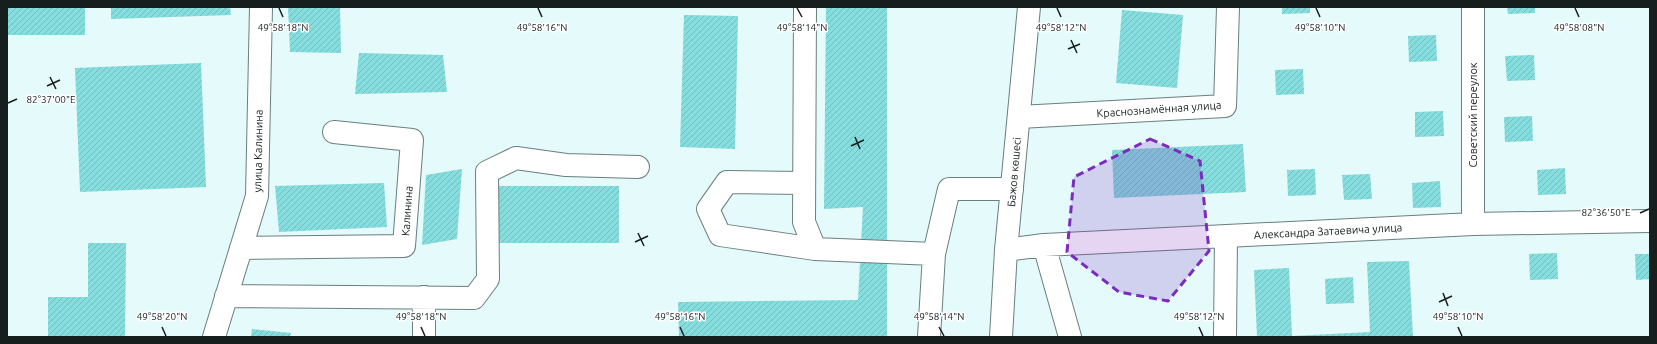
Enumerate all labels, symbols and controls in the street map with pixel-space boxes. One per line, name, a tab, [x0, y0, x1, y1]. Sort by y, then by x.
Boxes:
text: 49°58'18"N	[258, 22, 308, 33]
text: 49°58'16"N	[517, 22, 567, 33]
text: 49°58'14"N	[777, 22, 827, 33]
text: 49°58'12"N	[1036, 22, 1086, 33]
text: 49°58'10"N	[1295, 22, 1345, 33]
text: 49°58'08"N	[1554, 22, 1604, 33]
street label: Советский переулок	[1467, 62, 1479, 168]
text: 82°37'00"E	[26, 94, 76, 105]
street label: Краснознамённая улица	[1096, 99, 1222, 119]
street label: улица Калинина	[251, 109, 265, 193]
street label: Бажов көшесі	[1005, 137, 1023, 207]
street label: Калинина	[399, 185, 415, 237]
text: 82°36'50"E	[1581, 207, 1631, 218]
street label: Александра Затаевича улица	[1253, 221, 1403, 241]
text: 49°58'20"N	[137, 311, 187, 322]
text: 49°58'18"N	[396, 311, 446, 322]
text: 49°58'16"N	[655, 311, 705, 322]
text: 49°58'14"N	[914, 311, 964, 322]
text: 49°58'12"N	[1174, 311, 1224, 322]
text: 49°58'10"N	[1433, 311, 1483, 322]

